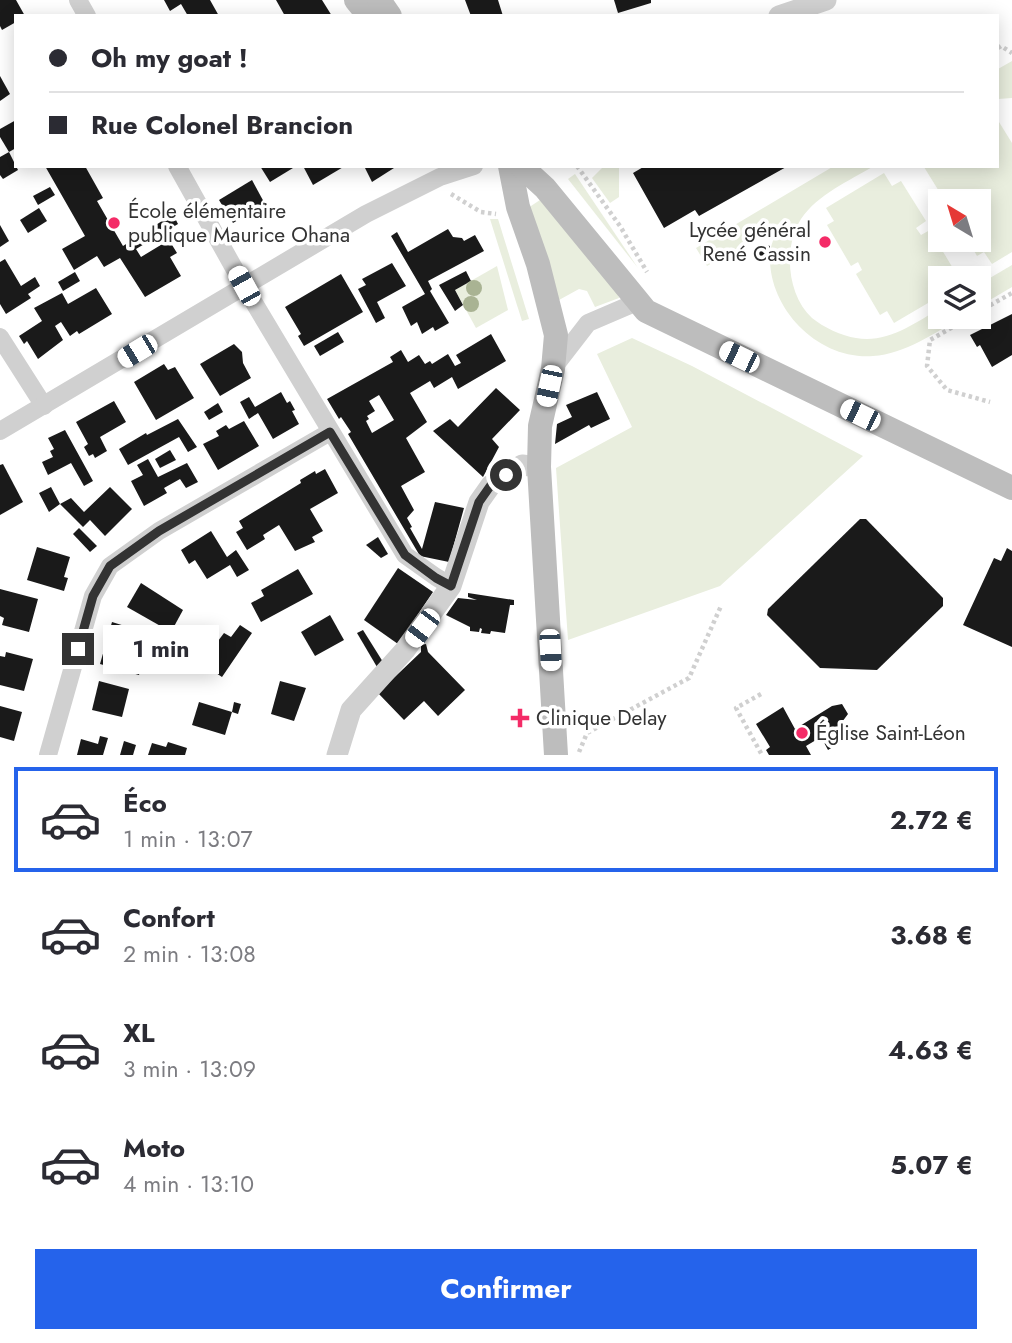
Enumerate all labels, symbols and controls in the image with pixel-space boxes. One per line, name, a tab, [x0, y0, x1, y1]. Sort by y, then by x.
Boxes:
text: Oh my goat !	[91, 39, 248, 77]
text: Rue Colonel Brancion	[91, 106, 353, 144]
north arrow	[928, 189, 990, 252]
map controls	[928, 189, 991, 329]
place label: École élémentaire publique Maurice Ohana	[128, 196, 350, 250]
marker: École élémentaire publique Maurice Ohana	[106, 215, 122, 231]
place label: Lycée général René Cassin	[689, 215, 811, 269]
marker: Lycée général René Cassin	[817, 234, 833, 250]
car	[225, 263, 264, 309]
button: layers	[928, 266, 991, 329]
car	[114, 331, 161, 371]
car	[716, 338, 763, 376]
car	[535, 363, 564, 409]
car	[837, 396, 884, 434]
route start	[490, 459, 522, 491]
car	[401, 605, 444, 651]
callout: 1 min	[102, 624, 218, 674]
car	[539, 628, 562, 672]
text: 1 min	[132, 632, 190, 666]
route end	[62, 633, 94, 665]
place label: Clinique Delay	[536, 703, 667, 733]
marker: Clinique Delay	[510, 708, 530, 728]
place label: Église Saint-Léon	[816, 718, 966, 748]
marker: Église Saint-Léon	[794, 725, 810, 741]
text: Éco	[123, 784, 167, 822]
icon: car	[39, 788, 102, 851]
text: 2.72 €	[890, 801, 973, 839]
text: 1 min · 13:07	[123, 822, 253, 856]
text: Confort	[123, 899, 215, 937]
icon: car	[39, 903, 102, 966]
text: 3.68 €	[890, 916, 973, 954]
text: 2 min · 13:08	[123, 937, 256, 971]
text: XL	[123, 1014, 155, 1052]
icon: car	[39, 1018, 102, 1081]
text: 4.63 €	[888, 1031, 973, 1069]
text: 3 min · 13:09	[123, 1052, 256, 1086]
text: Moto	[123, 1129, 185, 1167]
icon: car	[39, 1133, 102, 1196]
text: 5.07 €	[890, 1146, 973, 1184]
text: 4 min · 13:10	[123, 1167, 254, 1201]
button: Confirmer	[35, 1249, 977, 1329]

